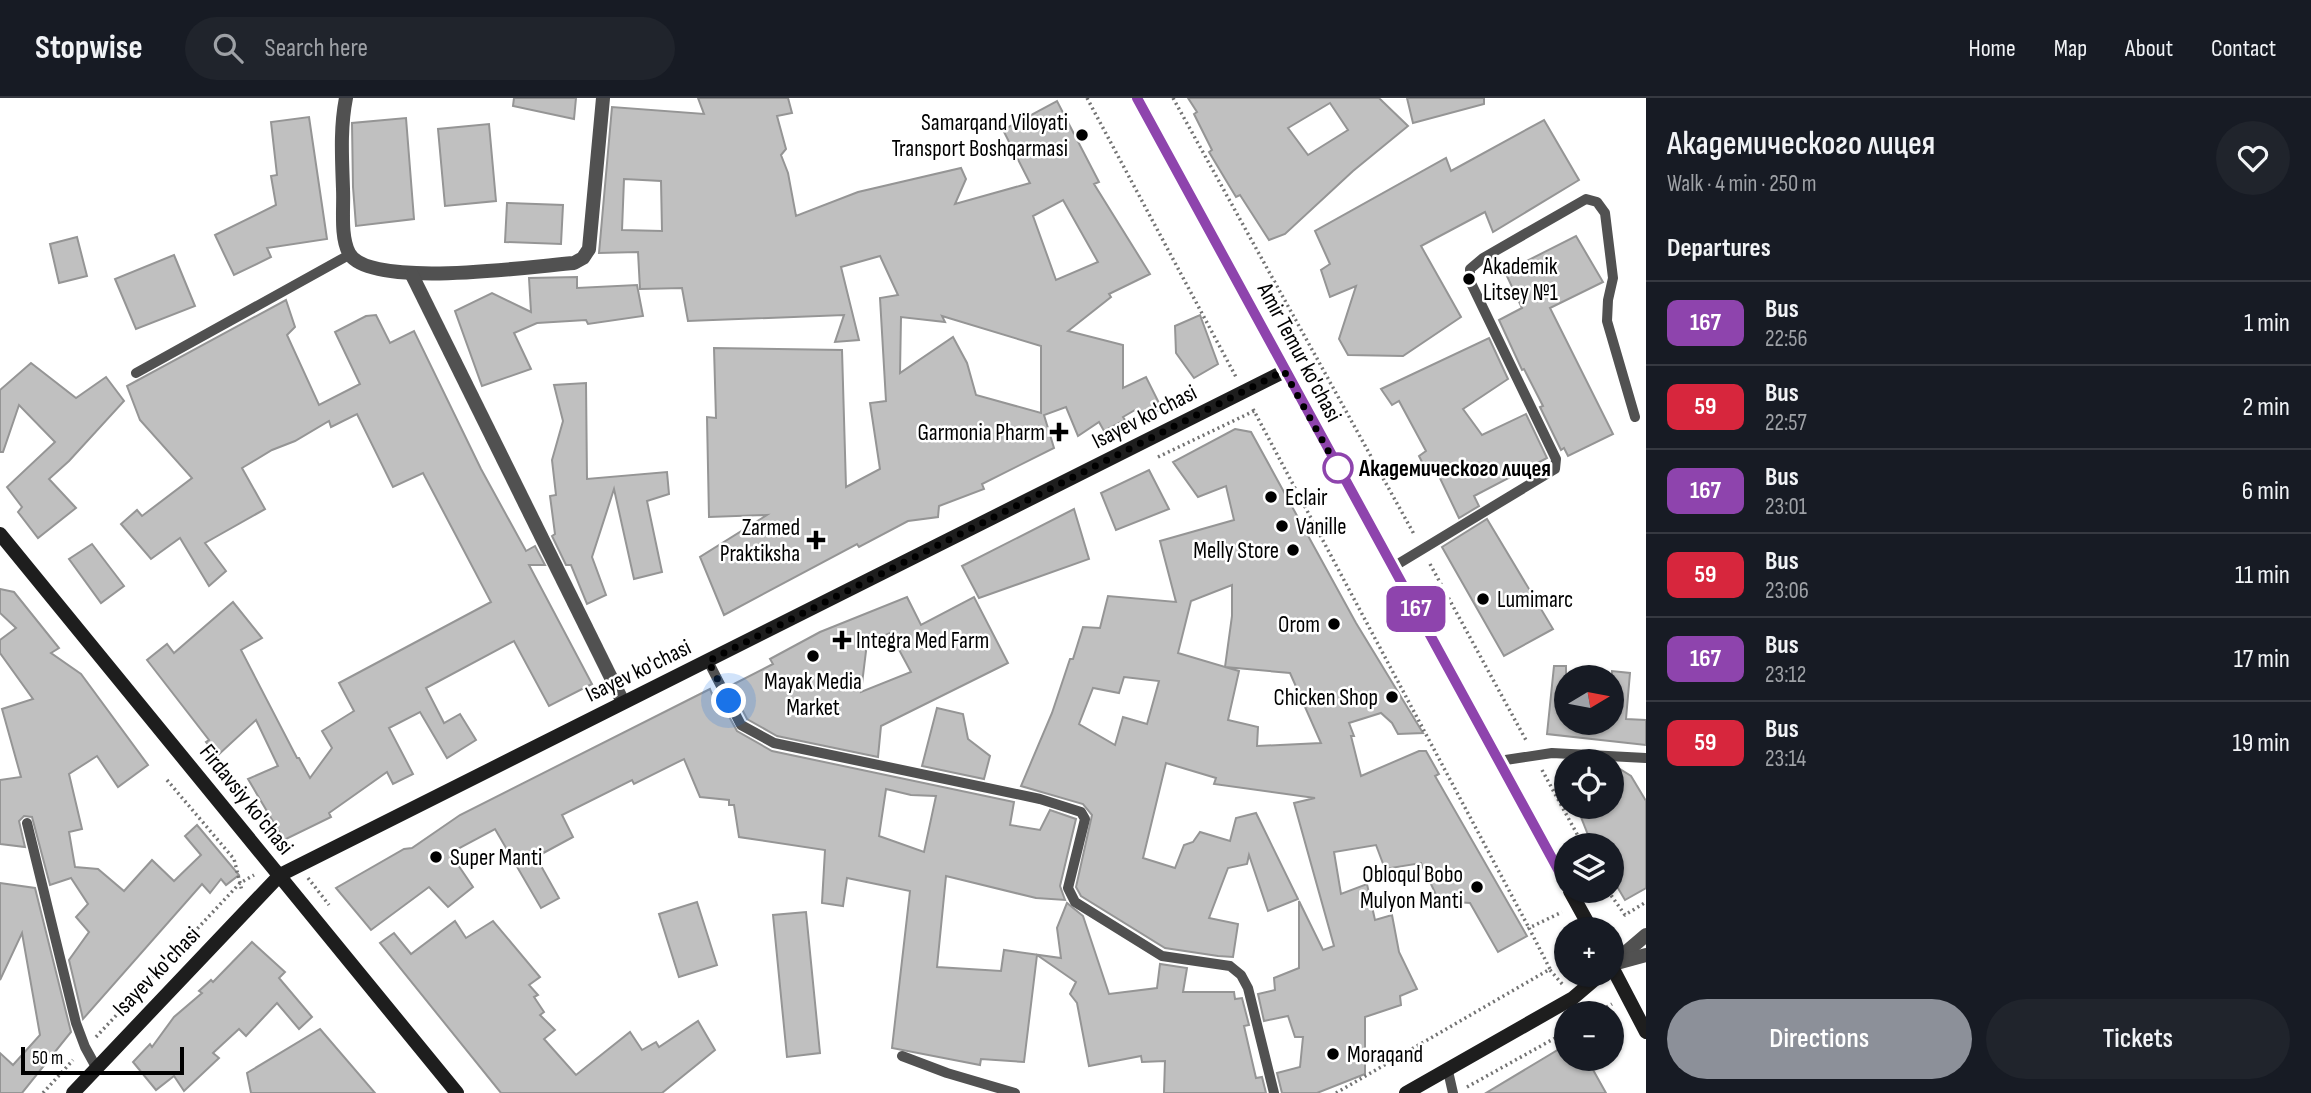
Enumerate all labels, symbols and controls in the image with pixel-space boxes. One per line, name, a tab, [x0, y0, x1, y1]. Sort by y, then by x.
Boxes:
search box	[185, 17, 675, 80]
text: Stopwise	[35, 28, 143, 68]
icon: search	[209, 29, 247, 67]
text: Search here	[265, 33, 368, 64]
text: Home	[1968, 34, 2016, 63]
text: Map	[2054, 34, 2087, 63]
text: About	[2125, 34, 2173, 63]
text: Contact	[2211, 34, 2276, 63]
place label: Samarqand Viloyati Transport Boshqarmasi	[891, 109, 1068, 163]
button: heart	[2216, 121, 2290, 195]
text: Академического лицея	[1667, 124, 1935, 164]
marker: Samarqand Viloyati Transport Boshqarmasi	[1074, 127, 1090, 143]
text: Walk · 4 min · 250 m	[1667, 170, 1817, 198]
text: Departures	[1667, 233, 1771, 264]
place label: Akademik Litsey №1	[1482, 253, 1558, 307]
marker: Akademik Litsey №1	[1461, 271, 1477, 287]
street label: Amir Temur ko'chasi	[1250, 277, 1347, 427]
text: Bus	[1765, 294, 1799, 325]
text: 167	[1690, 308, 1721, 337]
text: 1 min	[2244, 308, 2290, 339]
text: 22:56	[1765, 325, 1808, 353]
text: Bus	[1765, 378, 1799, 409]
street label: Isayev ko'chasi	[1087, 379, 1202, 455]
text: 59	[1695, 392, 1716, 421]
text: 2 min	[2242, 392, 2290, 423]
text: 22:57	[1765, 409, 1807, 437]
place label: Garmonia Pharm	[917, 419, 1045, 447]
marker: Garmonia Pharm	[1051, 424, 1067, 440]
marker: Академического лицея	[1323, 453, 1353, 483]
place label: Академического лицея	[1358, 455, 1551, 483]
text: Bus	[1765, 462, 1799, 493]
text: 167	[1690, 476, 1721, 505]
text: 6 min	[2242, 476, 2290, 507]
place label: Eclair	[1285, 484, 1328, 512]
marker: Eclair	[1263, 489, 1279, 505]
text: 23:01	[1765, 493, 1807, 521]
place label: Vanille	[1296, 513, 1346, 541]
place label: Zarmed Praktiksha	[720, 514, 800, 568]
marker: Vanille	[1274, 518, 1290, 534]
marker: Zarmed Praktiksha	[806, 530, 826, 550]
place label: Melly Store	[1193, 537, 1279, 565]
marker: Melly Store	[1285, 542, 1301, 558]
text: Bus	[1765, 546, 1799, 577]
text: 59	[1695, 560, 1716, 589]
text: 11 min	[2235, 560, 2290, 591]
text: 23:06	[1765, 577, 1809, 605]
line badge: 167	[1376, 586, 1456, 632]
place label: Lumimarc	[1497, 586, 1573, 614]
marker: Lumimarc	[1475, 591, 1491, 607]
text: 167	[1400, 594, 1432, 623]
place label: Orom	[1278, 611, 1320, 639]
marker: Orom	[1326, 616, 1342, 632]
place label: Integra Med Farm	[856, 627, 989, 655]
text: Bus	[1765, 630, 1799, 661]
marker: Integra Med Farm	[834, 632, 850, 648]
street label: Isayev ko'chasi	[581, 633, 696, 708]
text: 167	[1690, 644, 1721, 673]
text: 17 min	[2234, 644, 2290, 675]
marker: Mayak Media Market	[805, 648, 821, 664]
text: 23:12	[1765, 661, 1806, 689]
north arrow	[1554, 665, 1624, 735]
map controls	[1554, 665, 1624, 1071]
place label: Mayak Media Market	[764, 668, 862, 722]
your location	[711, 683, 746, 718]
place label: Chicken Shop	[1274, 684, 1378, 712]
marker: Chicken Shop	[1384, 689, 1400, 705]
text: Bus	[1765, 714, 1799, 745]
text: 59	[1695, 728, 1716, 757]
text: 19 min	[2233, 728, 2290, 759]
street label: Firdavsiy ko'chasi	[193, 739, 299, 860]
text: 23:14	[1765, 745, 1806, 773]
button: locate	[1554, 749, 1624, 819]
button: layers	[1554, 833, 1624, 903]
place label: Super Manti	[450, 844, 542, 872]
marker: Super Manti	[428, 849, 444, 865]
place label: Obloqul Bobo Mulyon Manti	[1360, 861, 1463, 915]
marker: Obloqul Bobo Mulyon Manti	[1469, 879, 1485, 895]
button: +	[1554, 917, 1624, 987]
street label: Isayev ko'chasi	[107, 921, 206, 1022]
button: Directions	[1667, 999, 1972, 1079]
button: Tickets	[1986, 999, 2290, 1079]
button: −	[1554, 1001, 1624, 1071]
place label: Moraqand	[1347, 1041, 1423, 1069]
scale bar	[21, 1044, 184, 1076]
marker: Moraqand	[1325, 1046, 1341, 1062]
text: 50 m	[32, 1047, 63, 1070]

